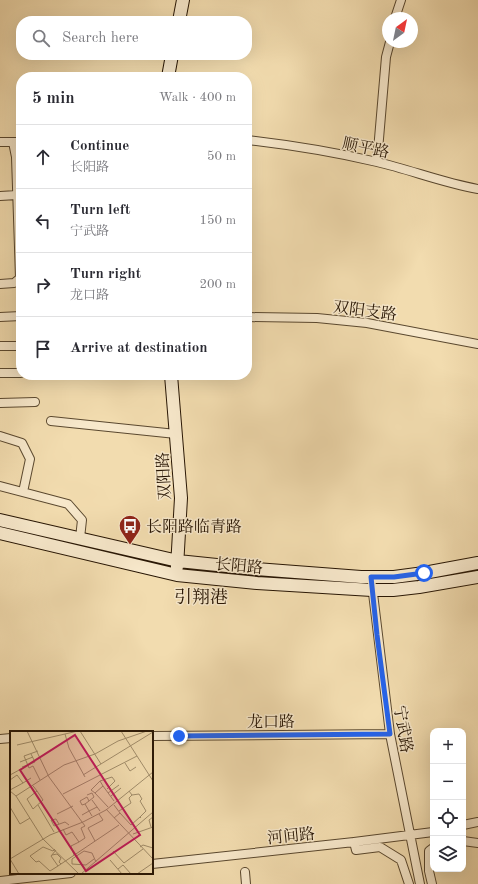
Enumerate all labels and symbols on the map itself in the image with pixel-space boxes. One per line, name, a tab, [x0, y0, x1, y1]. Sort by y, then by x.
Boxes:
north arrow	[382, 12, 418, 48]
street label: 顺平路	[340, 134, 391, 162]
street label: 双阳支路	[332, 298, 398, 324]
street label: 双阳路	[154, 452, 174, 500]
bus stop icon: 长阳路临青路	[117, 513, 143, 546]
place label: 长阳路临青路	[146, 518, 242, 536]
street label: 长阳路	[214, 555, 264, 577]
route start	[415, 564, 433, 582]
district label: 引翔港	[174, 587, 228, 607]
street label: 宁武路	[390, 704, 416, 754]
street label: 龙口路	[247, 713, 295, 731]
route end	[170, 727, 188, 745]
inset map	[10, 731, 153, 874]
street label: 河间路	[266, 825, 316, 847]

